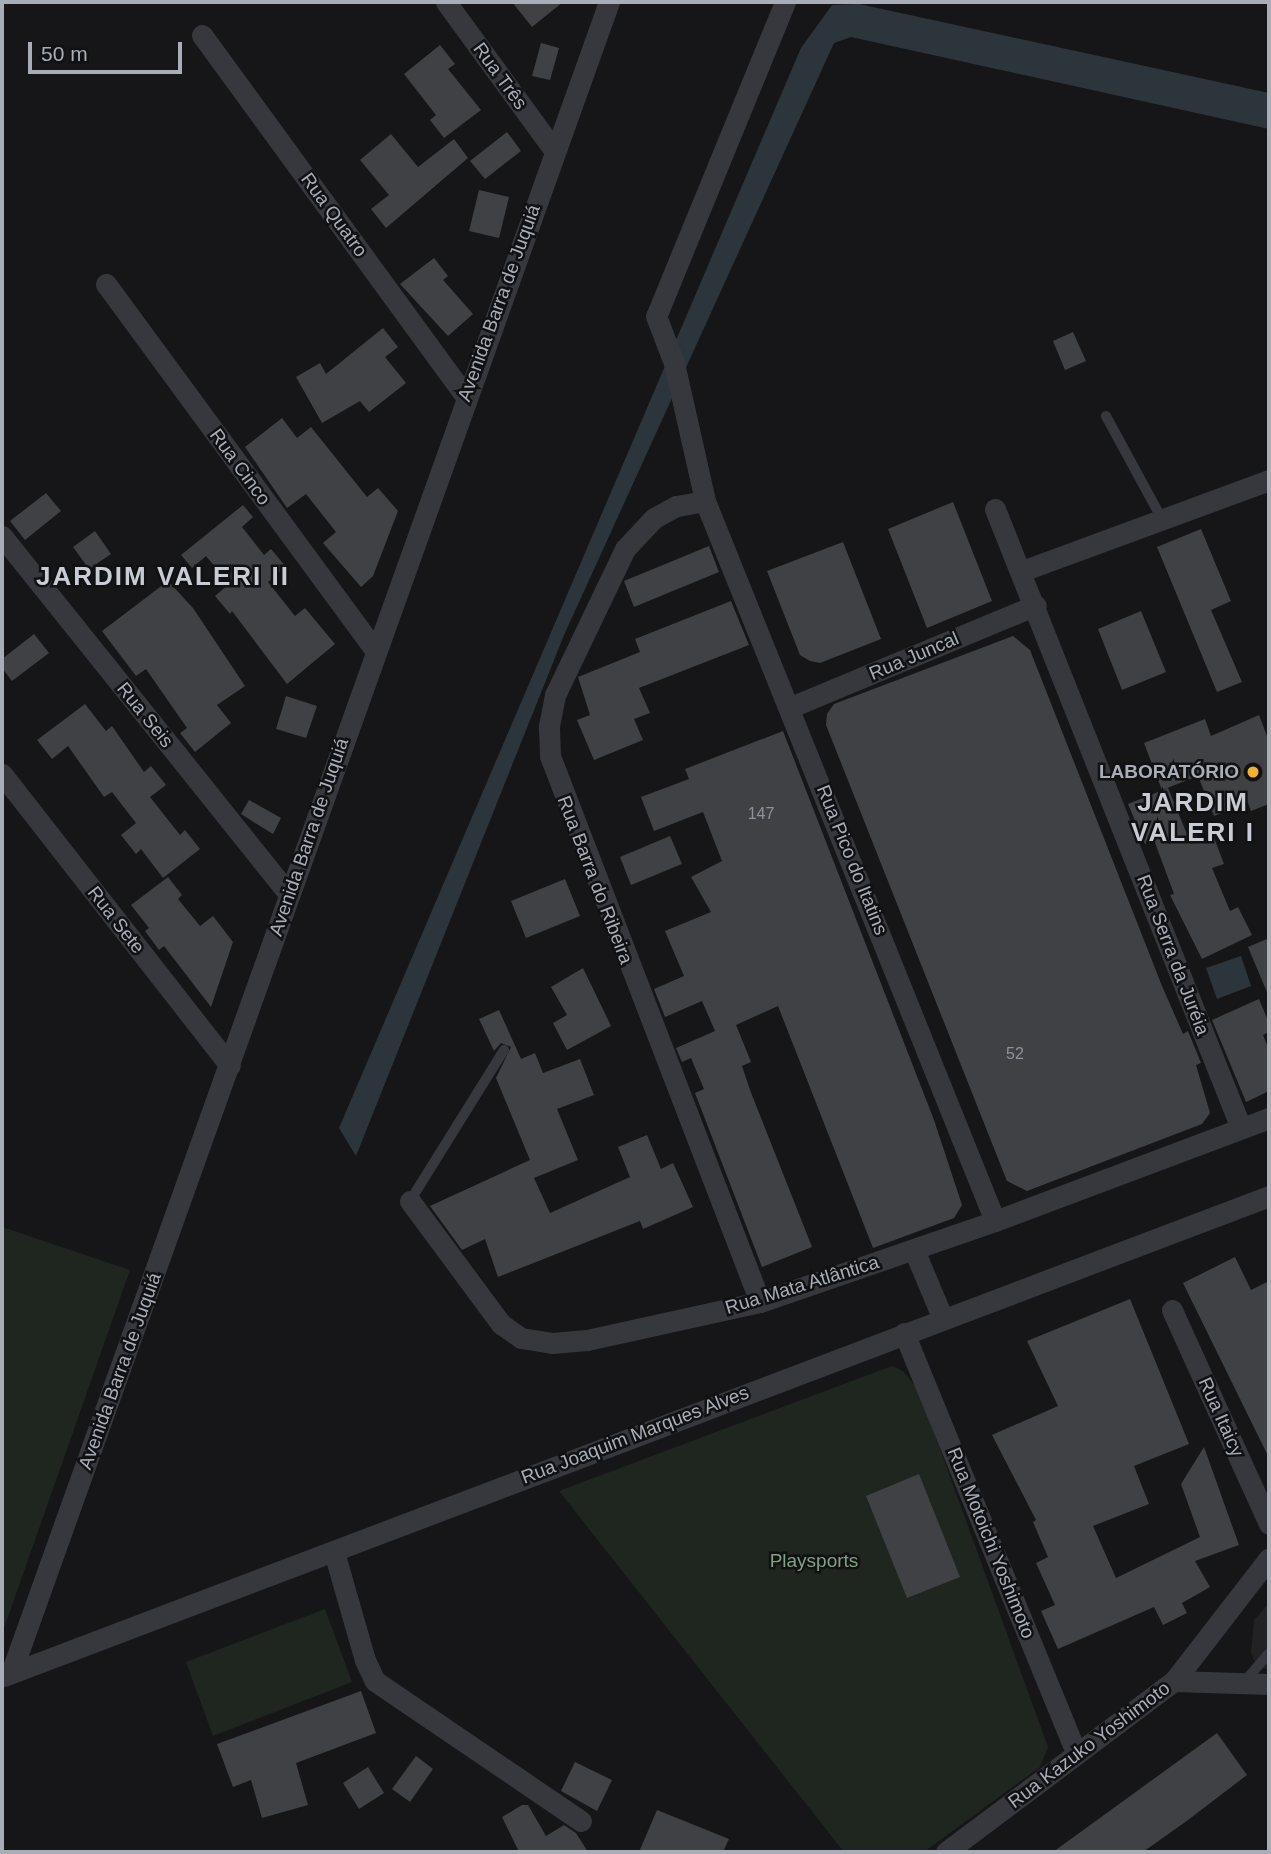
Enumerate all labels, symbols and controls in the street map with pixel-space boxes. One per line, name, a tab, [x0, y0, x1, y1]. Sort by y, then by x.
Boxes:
scale bar	[32, 28, 186, 72]
street label: Rua Três	[468, 38, 532, 114]
text: 50 m	[41, 42, 88, 65]
street label: Rua Quatro	[296, 169, 372, 261]
street label: Avenida Barra de Juquiá	[453, 201, 545, 405]
street label: Rua Cinco	[205, 424, 275, 510]
district label: JARDIM VALERI II	[38, 561, 288, 593]
street label: Rua Juncal	[866, 627, 962, 685]
street label: Rua Seis	[112, 678, 178, 752]
street label: Avenida Barra de Juquiá	[264, 735, 354, 939]
place label: LABORATÓRIO	[1099, 761, 1239, 783]
marker: LABORATÓRIO	[1245, 764, 1261, 780]
street label: Rua Pico do Itatins	[812, 782, 892, 938]
district label: JARDIM VALERI I	[1132, 787, 1254, 848]
street label: Rua Barra do Ribeira	[552, 793, 638, 967]
house number: 147	[748, 804, 774, 824]
street label: Rua Serra da Juréia	[1132, 872, 1214, 1038]
street label: Rua Sete	[83, 882, 149, 958]
house number: 52	[1006, 1044, 1024, 1064]
street label: Rua Mata Atlântica	[722, 1251, 882, 1319]
street label: Avenida Barra de Juquiá	[74, 1269, 166, 1473]
street label: Rua Itaicy	[1193, 1374, 1249, 1460]
street label: Rua Joaquim Marques Alves	[518, 1381, 752, 1489]
street label: Rua Motoichi Yoshimoto	[942, 1444, 1040, 1642]
park label: Playsports	[770, 1550, 858, 1572]
street label: Rua Kazuko Yoshimoto	[1004, 1677, 1174, 1813]

